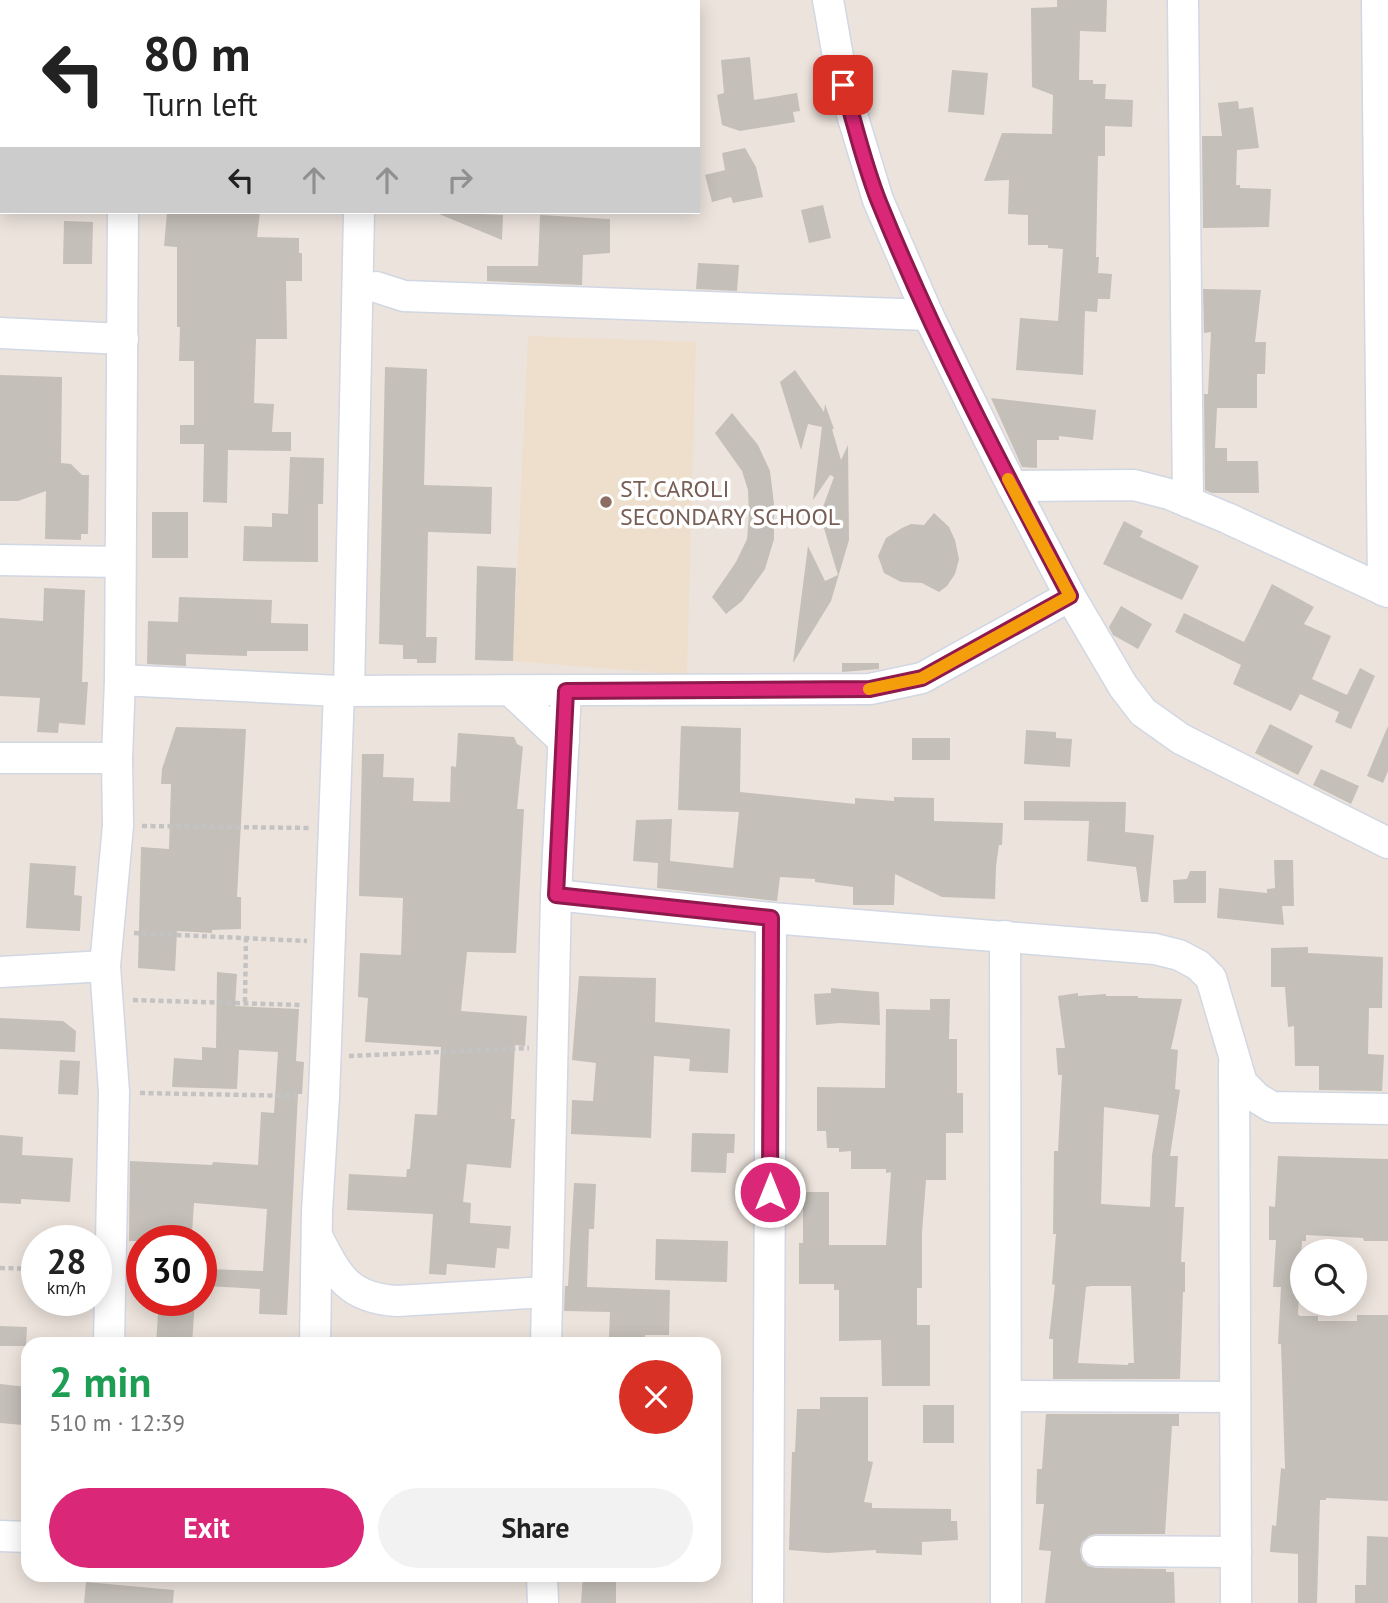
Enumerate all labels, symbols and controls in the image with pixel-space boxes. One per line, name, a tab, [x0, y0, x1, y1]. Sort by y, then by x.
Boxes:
text: 80 m	[143, 21, 250, 85]
icon: left	[28, 28, 119, 119]
pin	[813, 55, 873, 115]
icon: arrive	[824, 66, 862, 104]
text: Turn left	[143, 83, 258, 125]
icon: left	[222, 161, 260, 199]
icon: ahead	[295, 161, 333, 199]
icon: ahead	[368, 161, 406, 199]
icon: right	[441, 161, 479, 199]
place label: ST. CAROLI SECONDARY SCHOOL	[620, 473, 840, 532]
marker: ST. CAROLI SECONDARY SCHOOL	[598, 494, 614, 510]
position arrow	[733, 1155, 807, 1229]
speed limit sign: 30	[126, 1225, 217, 1316]
text: 28	[47, 1238, 86, 1284]
map controls	[1290, 1239, 1367, 1316]
button: search	[1290, 1239, 1367, 1316]
text: km/h	[47, 1276, 86, 1299]
text: 2 min	[49, 1354, 151, 1409]
button: close	[619, 1360, 693, 1434]
text: 510 m · 12:39	[49, 1408, 185, 1437]
button: Exit	[49, 1488, 364, 1568]
button: Share	[378, 1488, 693, 1568]

